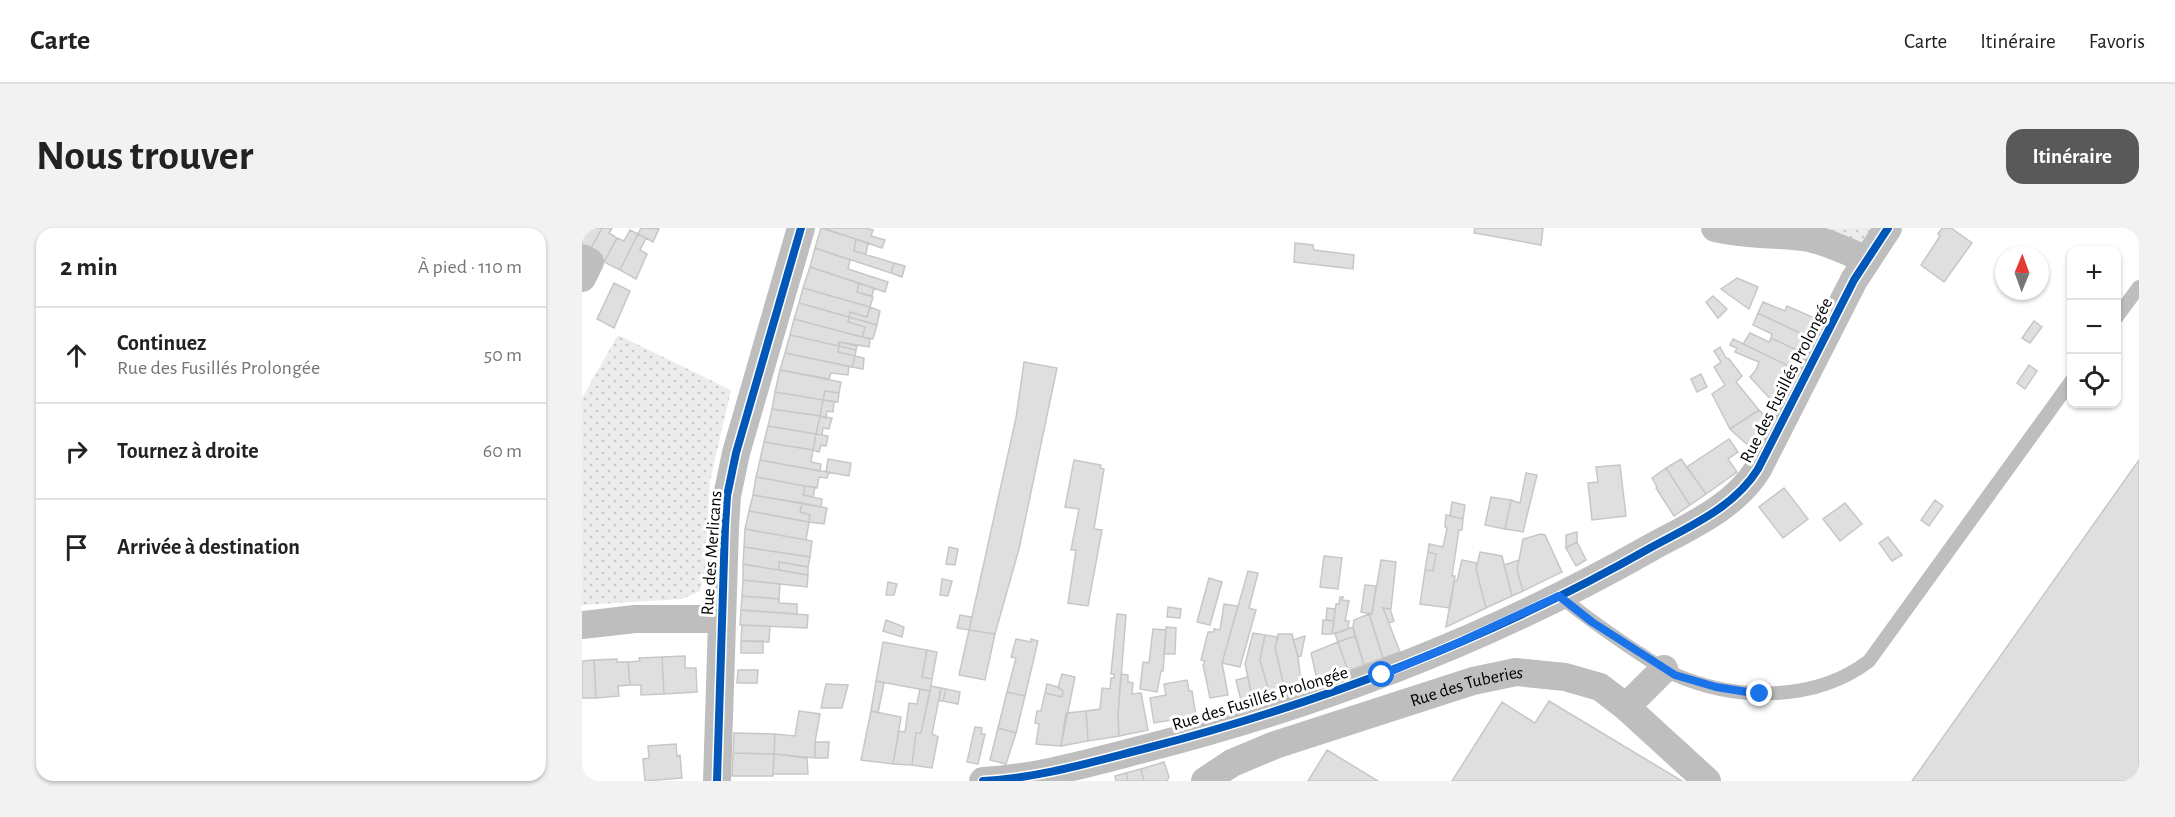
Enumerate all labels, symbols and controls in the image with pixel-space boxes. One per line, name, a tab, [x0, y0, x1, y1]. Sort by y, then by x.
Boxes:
text: Carte	[30, 27, 90, 55]
text: Carte	[1904, 31, 1947, 52]
text: Itinéraire	[1980, 31, 2056, 52]
text: Favoris	[2089, 31, 2145, 52]
button: Itinéraire	[2006, 129, 2139, 184]
text: Nous trouver	[36, 135, 253, 177]
north arrow	[1995, 246, 2049, 300]
map controls	[2067, 246, 2121, 408]
button: +	[2067, 246, 2121, 300]
text: 2 min	[60, 254, 118, 280]
text: À pied · 110 m	[418, 257, 522, 277]
street label: Rue des Fusillés Prolongée	[1737, 295, 1836, 466]
button: −	[2067, 300, 2121, 354]
text: Continuez	[117, 332, 206, 354]
icon: ahead	[60, 339, 93, 372]
text: 50 m	[484, 345, 522, 365]
button: locate	[2067, 354, 2121, 408]
text: Rue des Fusillés Prolongée	[117, 358, 320, 378]
icon: right	[60, 435, 93, 468]
text: Tournez à droite	[117, 440, 259, 462]
text: 60 m	[483, 441, 522, 461]
street label: Rue des Merlicans	[699, 490, 725, 616]
icon: arrive	[60, 531, 93, 564]
text: Arrivée à destination	[117, 536, 300, 558]
route start	[1368, 661, 1394, 687]
street label: Rue des Fusillés Prolongée	[1170, 664, 1350, 734]
street label: Rue des Tuberies	[1408, 664, 1524, 711]
route end	[1746, 680, 1772, 706]

